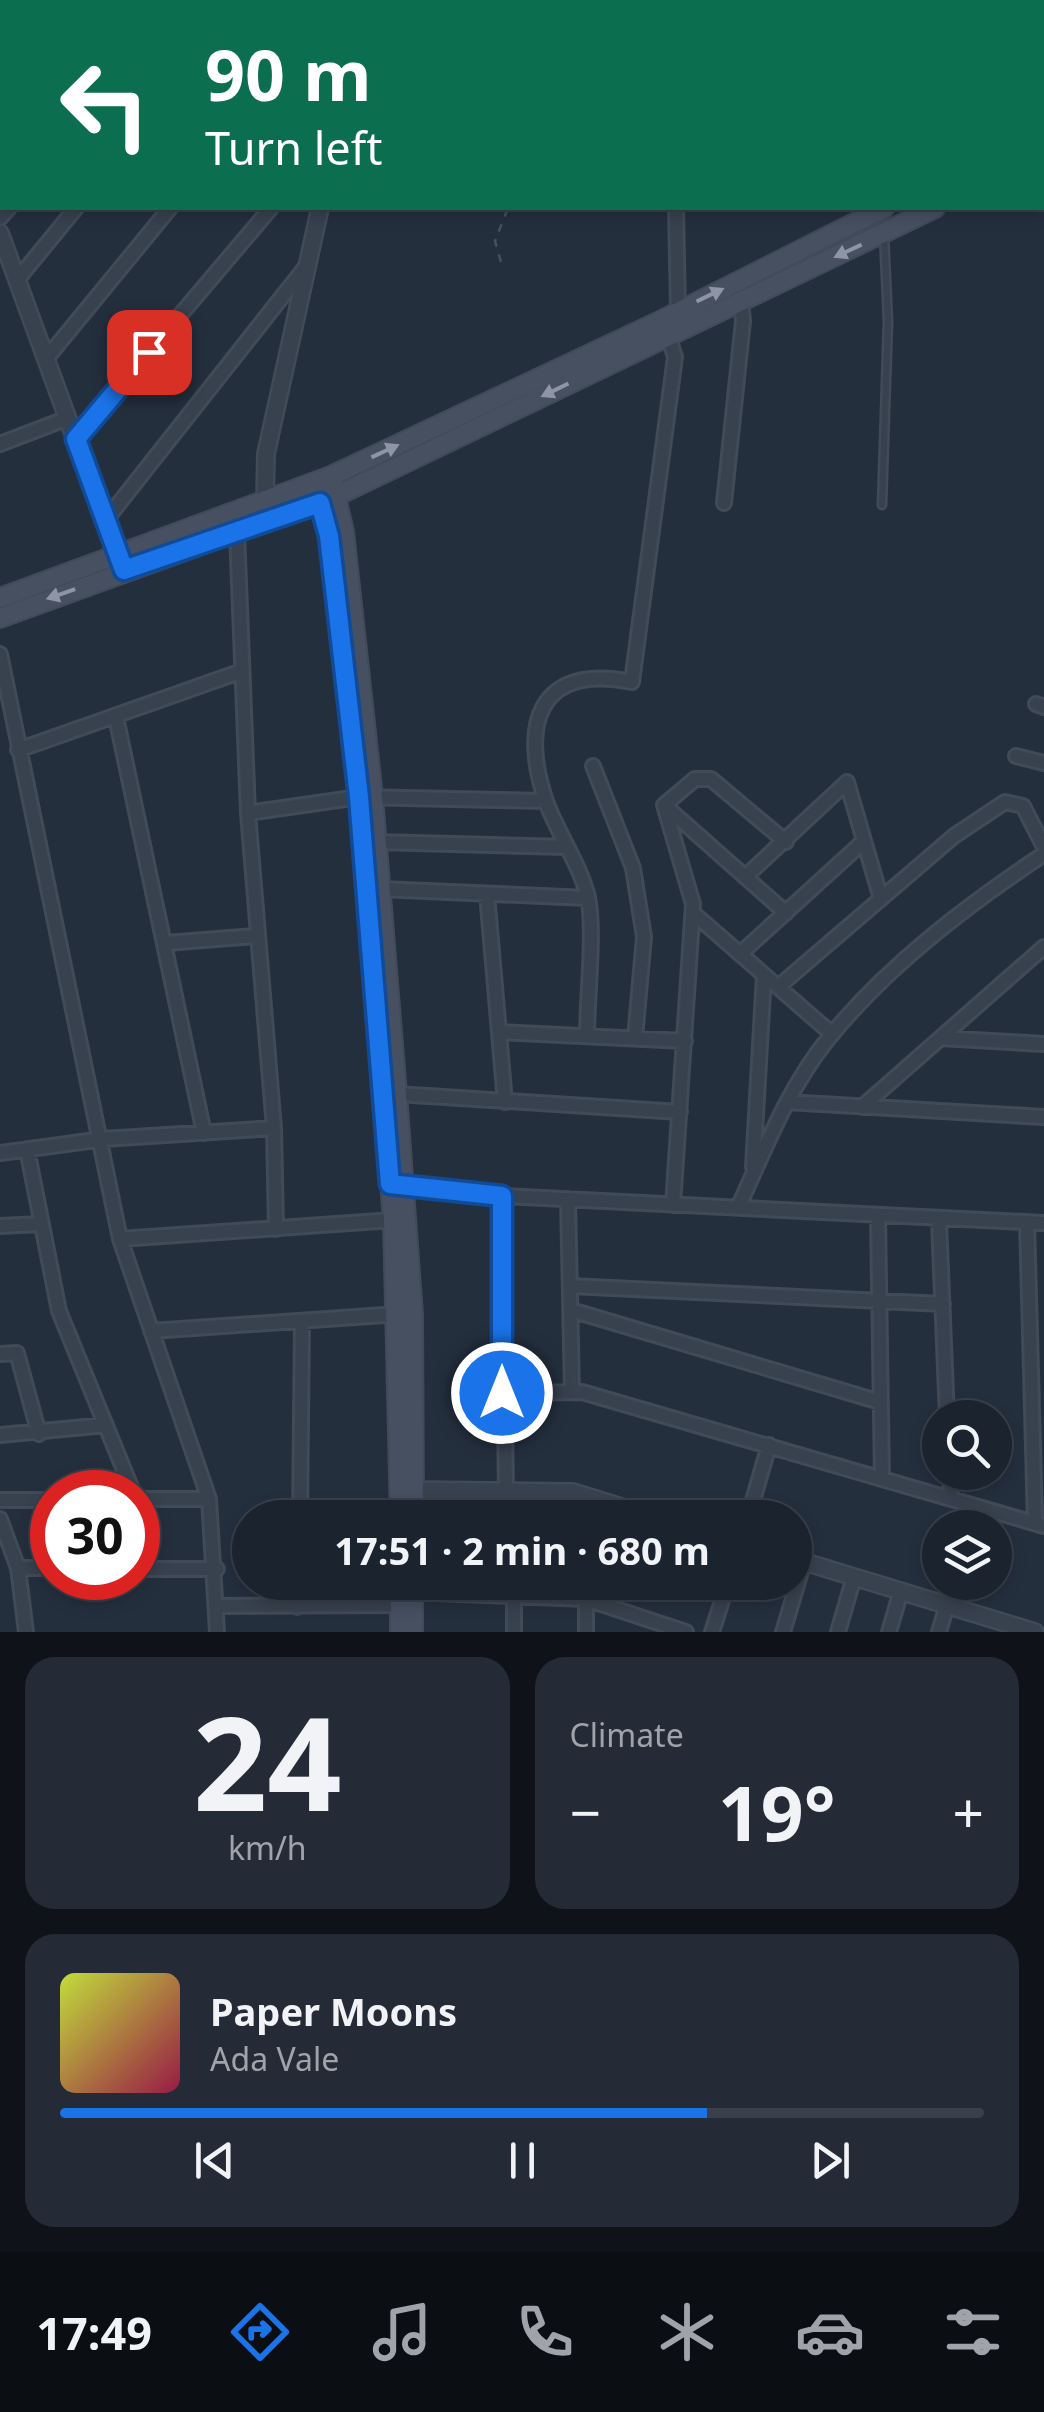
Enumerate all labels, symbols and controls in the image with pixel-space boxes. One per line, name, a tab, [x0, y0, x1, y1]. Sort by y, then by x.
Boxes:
text: 90 m	[205, 26, 372, 122]
icon: left	[40, 40, 170, 170]
text: Turn left	[205, 117, 382, 178]
one-way arrow	[833, 242, 862, 259]
one-way arrow	[695, 287, 724, 304]
pin	[107, 310, 192, 395]
icon: arrive	[122, 325, 177, 380]
one-way arrow	[540, 382, 569, 399]
one-way arrow	[371, 442, 400, 459]
one-way arrow	[45, 587, 75, 602]
position arrow	[450, 1341, 554, 1445]
map controls	[922, 1400, 1012, 1600]
button: search	[922, 1400, 1012, 1490]
speed limit sign: 30	[30, 1470, 160, 1600]
button: layers	[922, 1510, 1012, 1600]
text: 17:51 · 2 min · 680 m	[334, 1524, 710, 1576]
text: 24	[193, 1672, 342, 1849]
text: Climate	[570, 1713, 684, 1756]
text: 19°	[718, 1761, 836, 1863]
text: −	[570, 1774, 601, 1849]
text: +	[953, 1774, 984, 1849]
text: km/h	[228, 1826, 307, 1869]
text: Paper Moons	[210, 1985, 457, 2037]
text: Ada Vale	[210, 2037, 339, 2080]
icon: previous	[187, 2133, 242, 2188]
icon: pause	[495, 2133, 550, 2188]
icon: next	[803, 2133, 858, 2188]
icon: directions	[225, 2297, 295, 2367]
icon: music	[367, 2297, 437, 2367]
icon: phone	[510, 2297, 580, 2367]
icon: climate	[652, 2297, 722, 2367]
icon: car	[795, 2297, 865, 2367]
icon: filters	[938, 2297, 1008, 2367]
text: 17:49	[36, 2302, 152, 2363]

